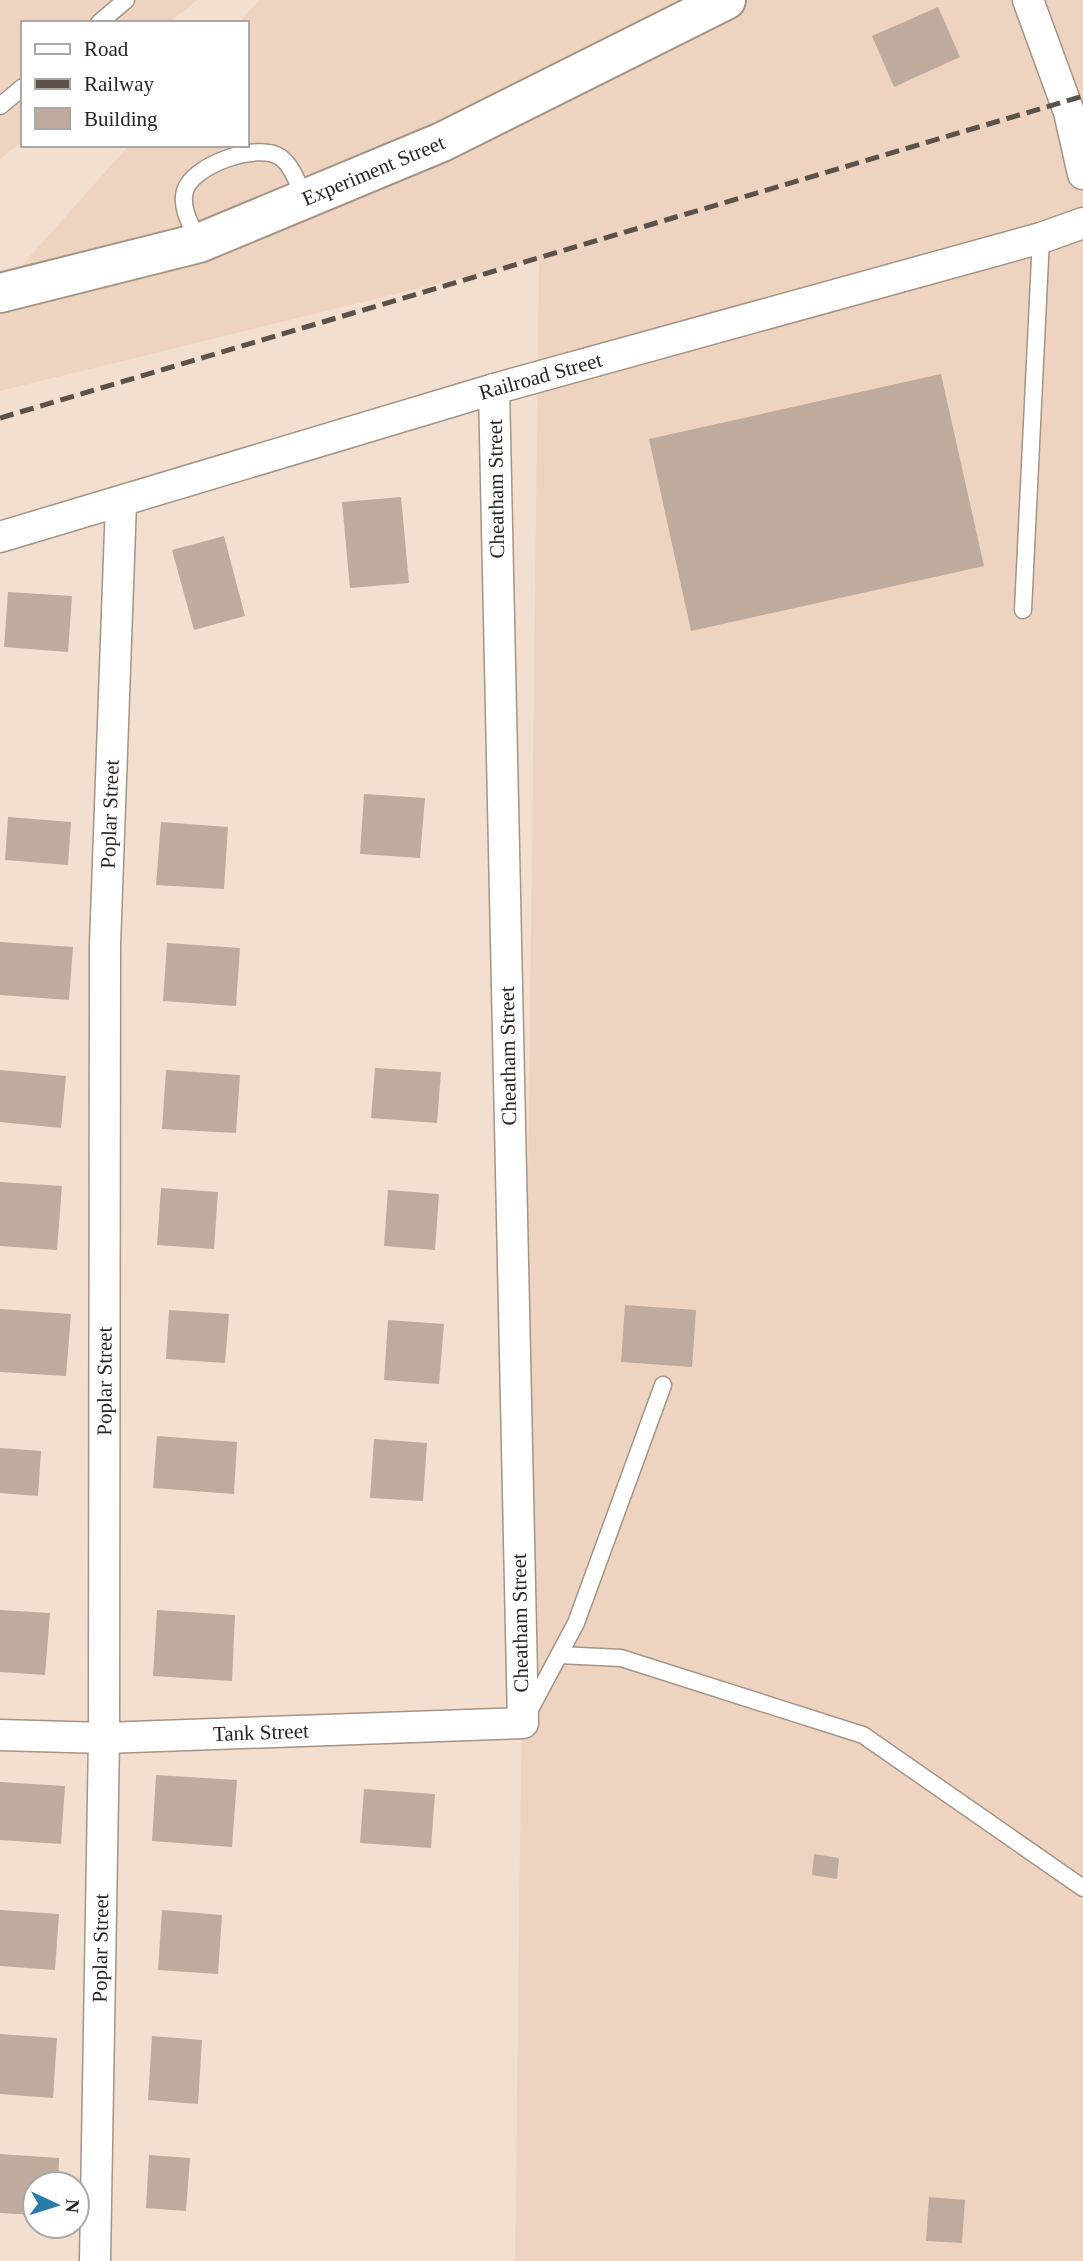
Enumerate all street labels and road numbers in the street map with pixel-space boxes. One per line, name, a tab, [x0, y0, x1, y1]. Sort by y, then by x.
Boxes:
street label: Experiment Street	[298, 130, 448, 211]
street label: Railroad Street	[476, 348, 605, 405]
street label: Cheatham Street	[483, 419, 509, 559]
street label: Poplar Street	[96, 759, 124, 869]
street label: Cheatham Street	[495, 986, 521, 1126]
street label: Poplar Street	[92, 1326, 117, 1436]
street label: Cheatham Street	[507, 1553, 533, 1693]
street label: Tank Street	[212, 1719, 309, 1746]
street label: Poplar Street	[87, 1893, 113, 2003]

